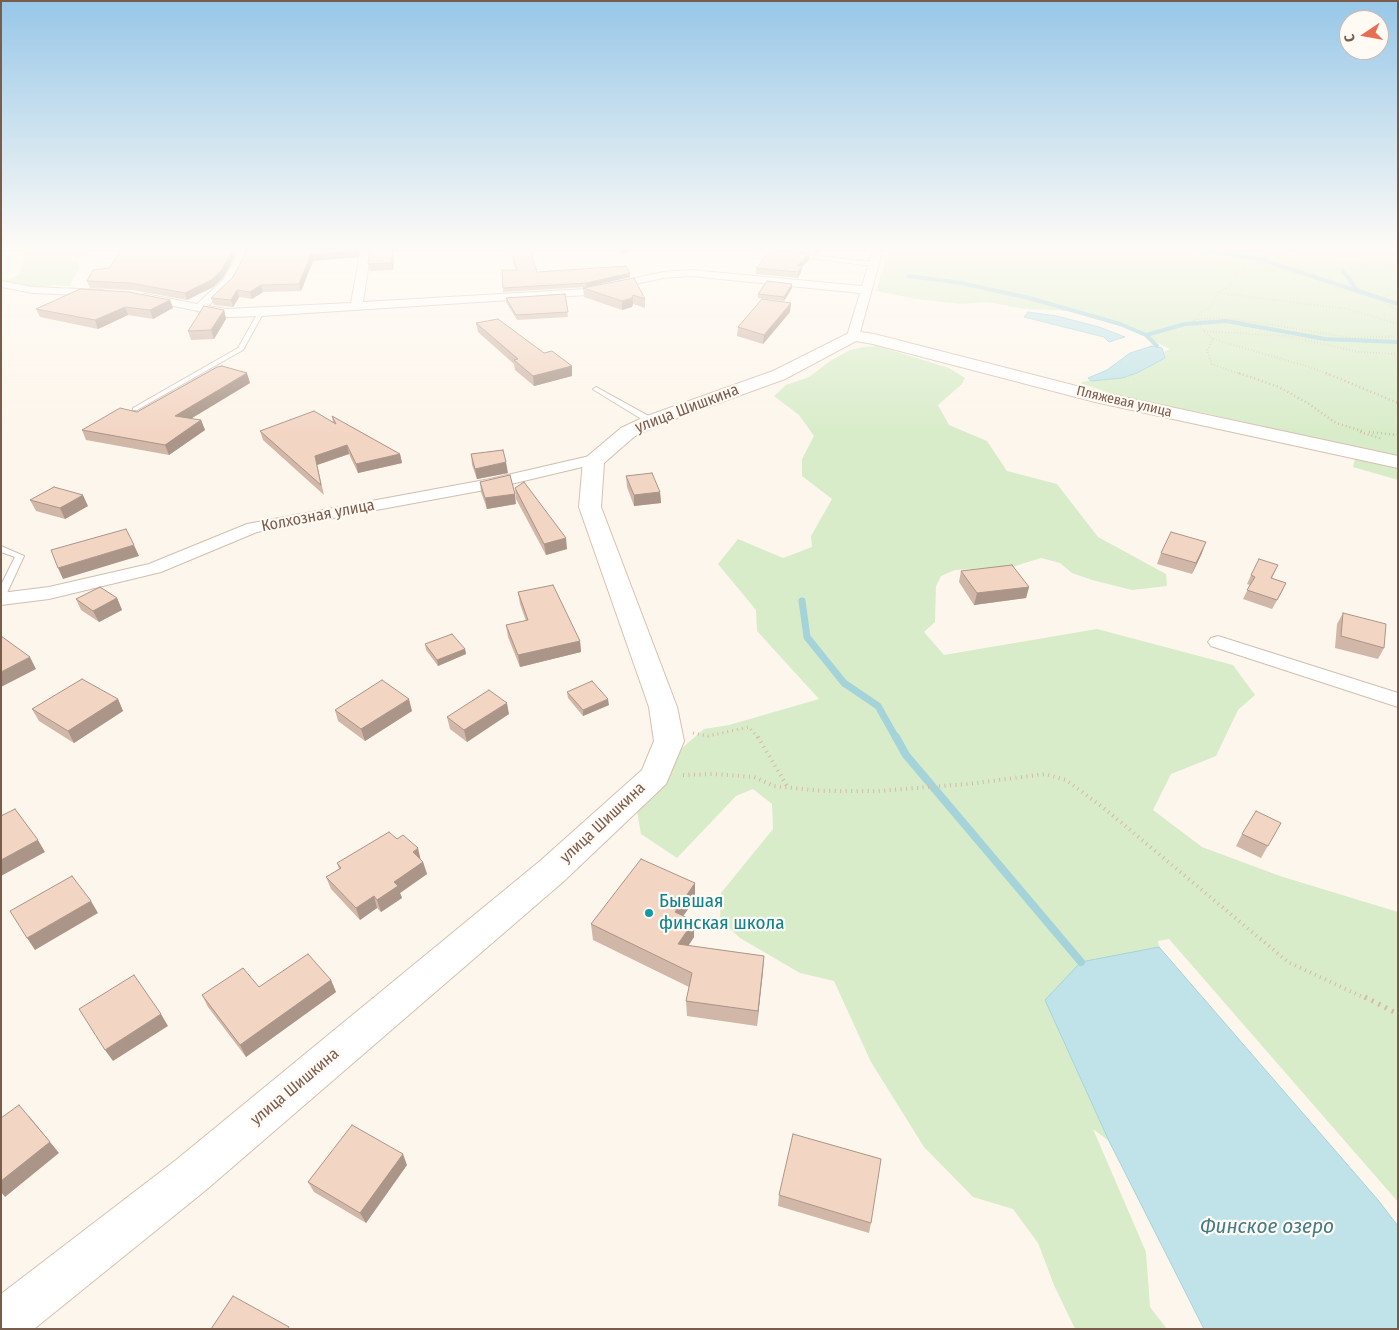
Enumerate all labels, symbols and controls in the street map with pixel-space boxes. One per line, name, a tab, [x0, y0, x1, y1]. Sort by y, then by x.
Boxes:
north arrow	[1339, 10, 1389, 60]
text: С	[1341, 33, 1359, 43]
street label: улица Шишкина	[632, 380, 742, 438]
street label: Пляжевая улица	[1075, 383, 1173, 421]
street label: Колхозная улица	[260, 496, 376, 536]
street label: улица Шишкина	[556, 779, 650, 867]
place label: Бывшая финская школа	[659, 891, 784, 935]
marker: Бывшая финская школа	[643, 907, 655, 919]
street label: улица Шишкина	[247, 1044, 343, 1130]
water label: Финское озеро	[1200, 1214, 1334, 1240]

